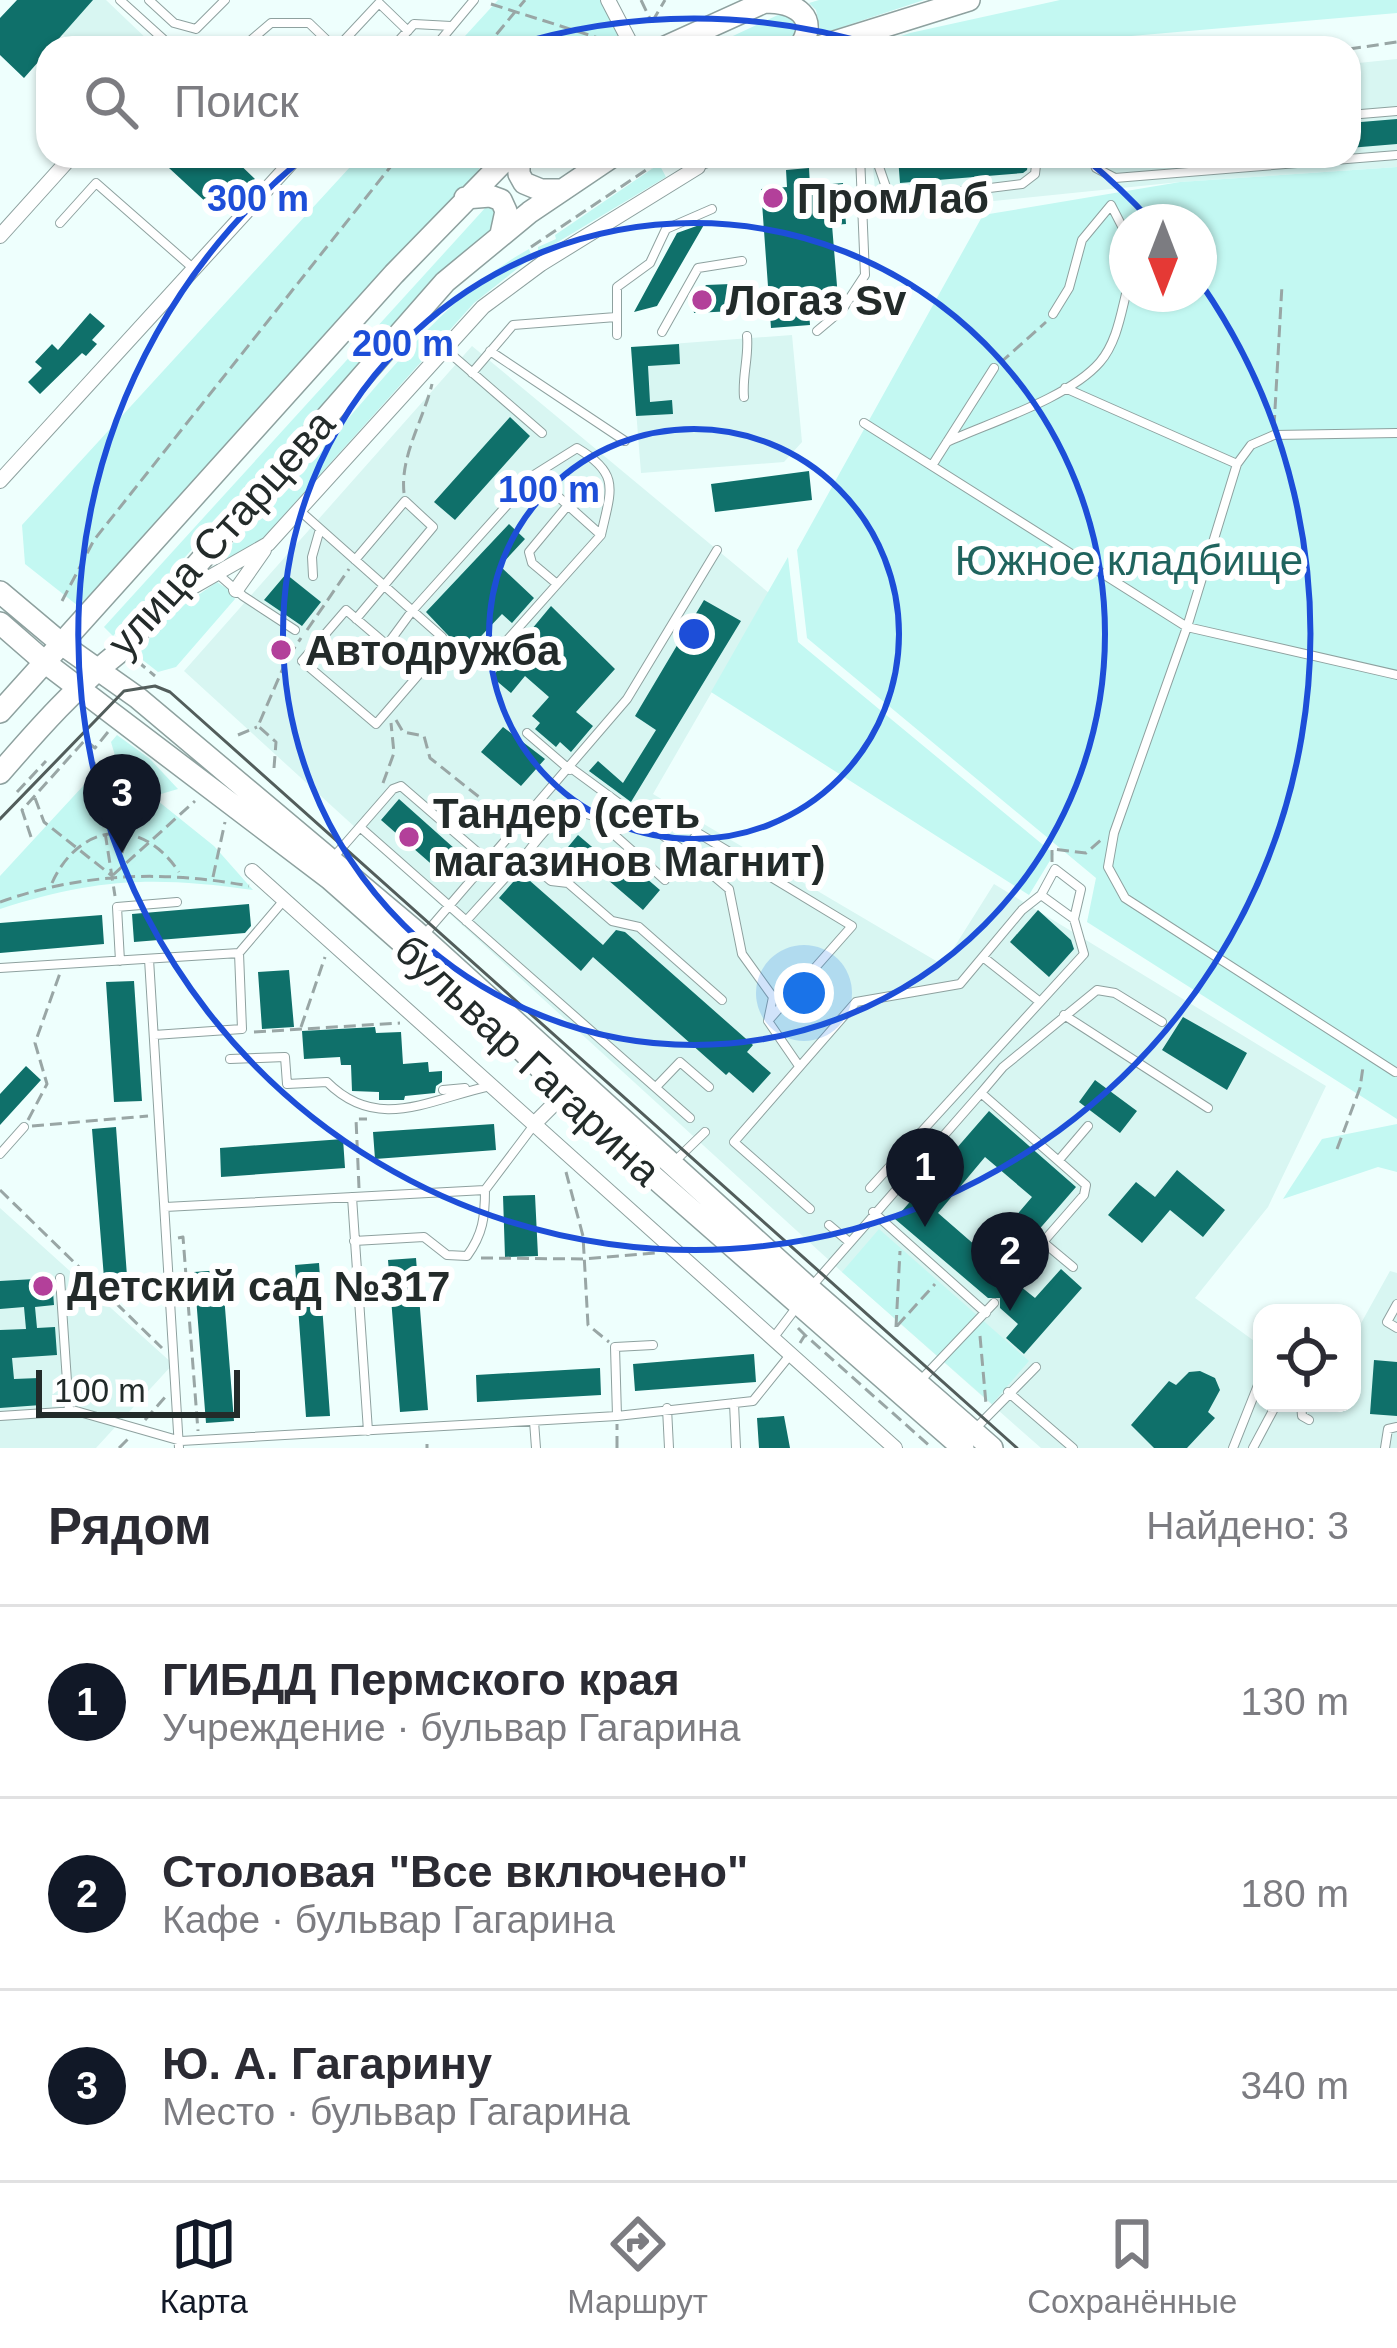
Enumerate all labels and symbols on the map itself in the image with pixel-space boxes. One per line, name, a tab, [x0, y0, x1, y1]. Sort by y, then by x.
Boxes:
place label: ПромЛаб	[797, 175, 989, 222]
text: 300 m	[207, 178, 309, 219]
marker: ПромЛаб	[760, 185, 786, 211]
north arrow	[1109, 204, 1217, 312]
place label: Логаз Sv	[726, 277, 907, 324]
marker: Логаз Sv	[689, 287, 715, 313]
text: 200 m	[352, 323, 454, 364]
street label: улица Старцева	[98, 400, 344, 666]
text: 100 m	[498, 469, 600, 510]
park label: Южное кладбище	[955, 537, 1303, 584]
centre of rings	[673, 613, 715, 655]
place label: Автодружба	[305, 627, 561, 674]
marker: Автодружба	[268, 637, 294, 663]
pin: 3	[83, 754, 161, 853]
place label: Тандер (сеть магазинов Магнит)	[433, 790, 826, 885]
marker: Тандер (сеть магазинов Магнит)	[396, 824, 422, 850]
street label: бульвар Гагарина	[386, 925, 671, 1195]
your location	[774, 963, 834, 1023]
pin: 1	[886, 1128, 964, 1227]
pin: 2	[971, 1212, 1049, 1311]
place label: Детский сад №317	[67, 1263, 450, 1310]
marker: Детский сад №317	[30, 1273, 56, 1299]
scale bar	[36, 1364, 240, 1417]

